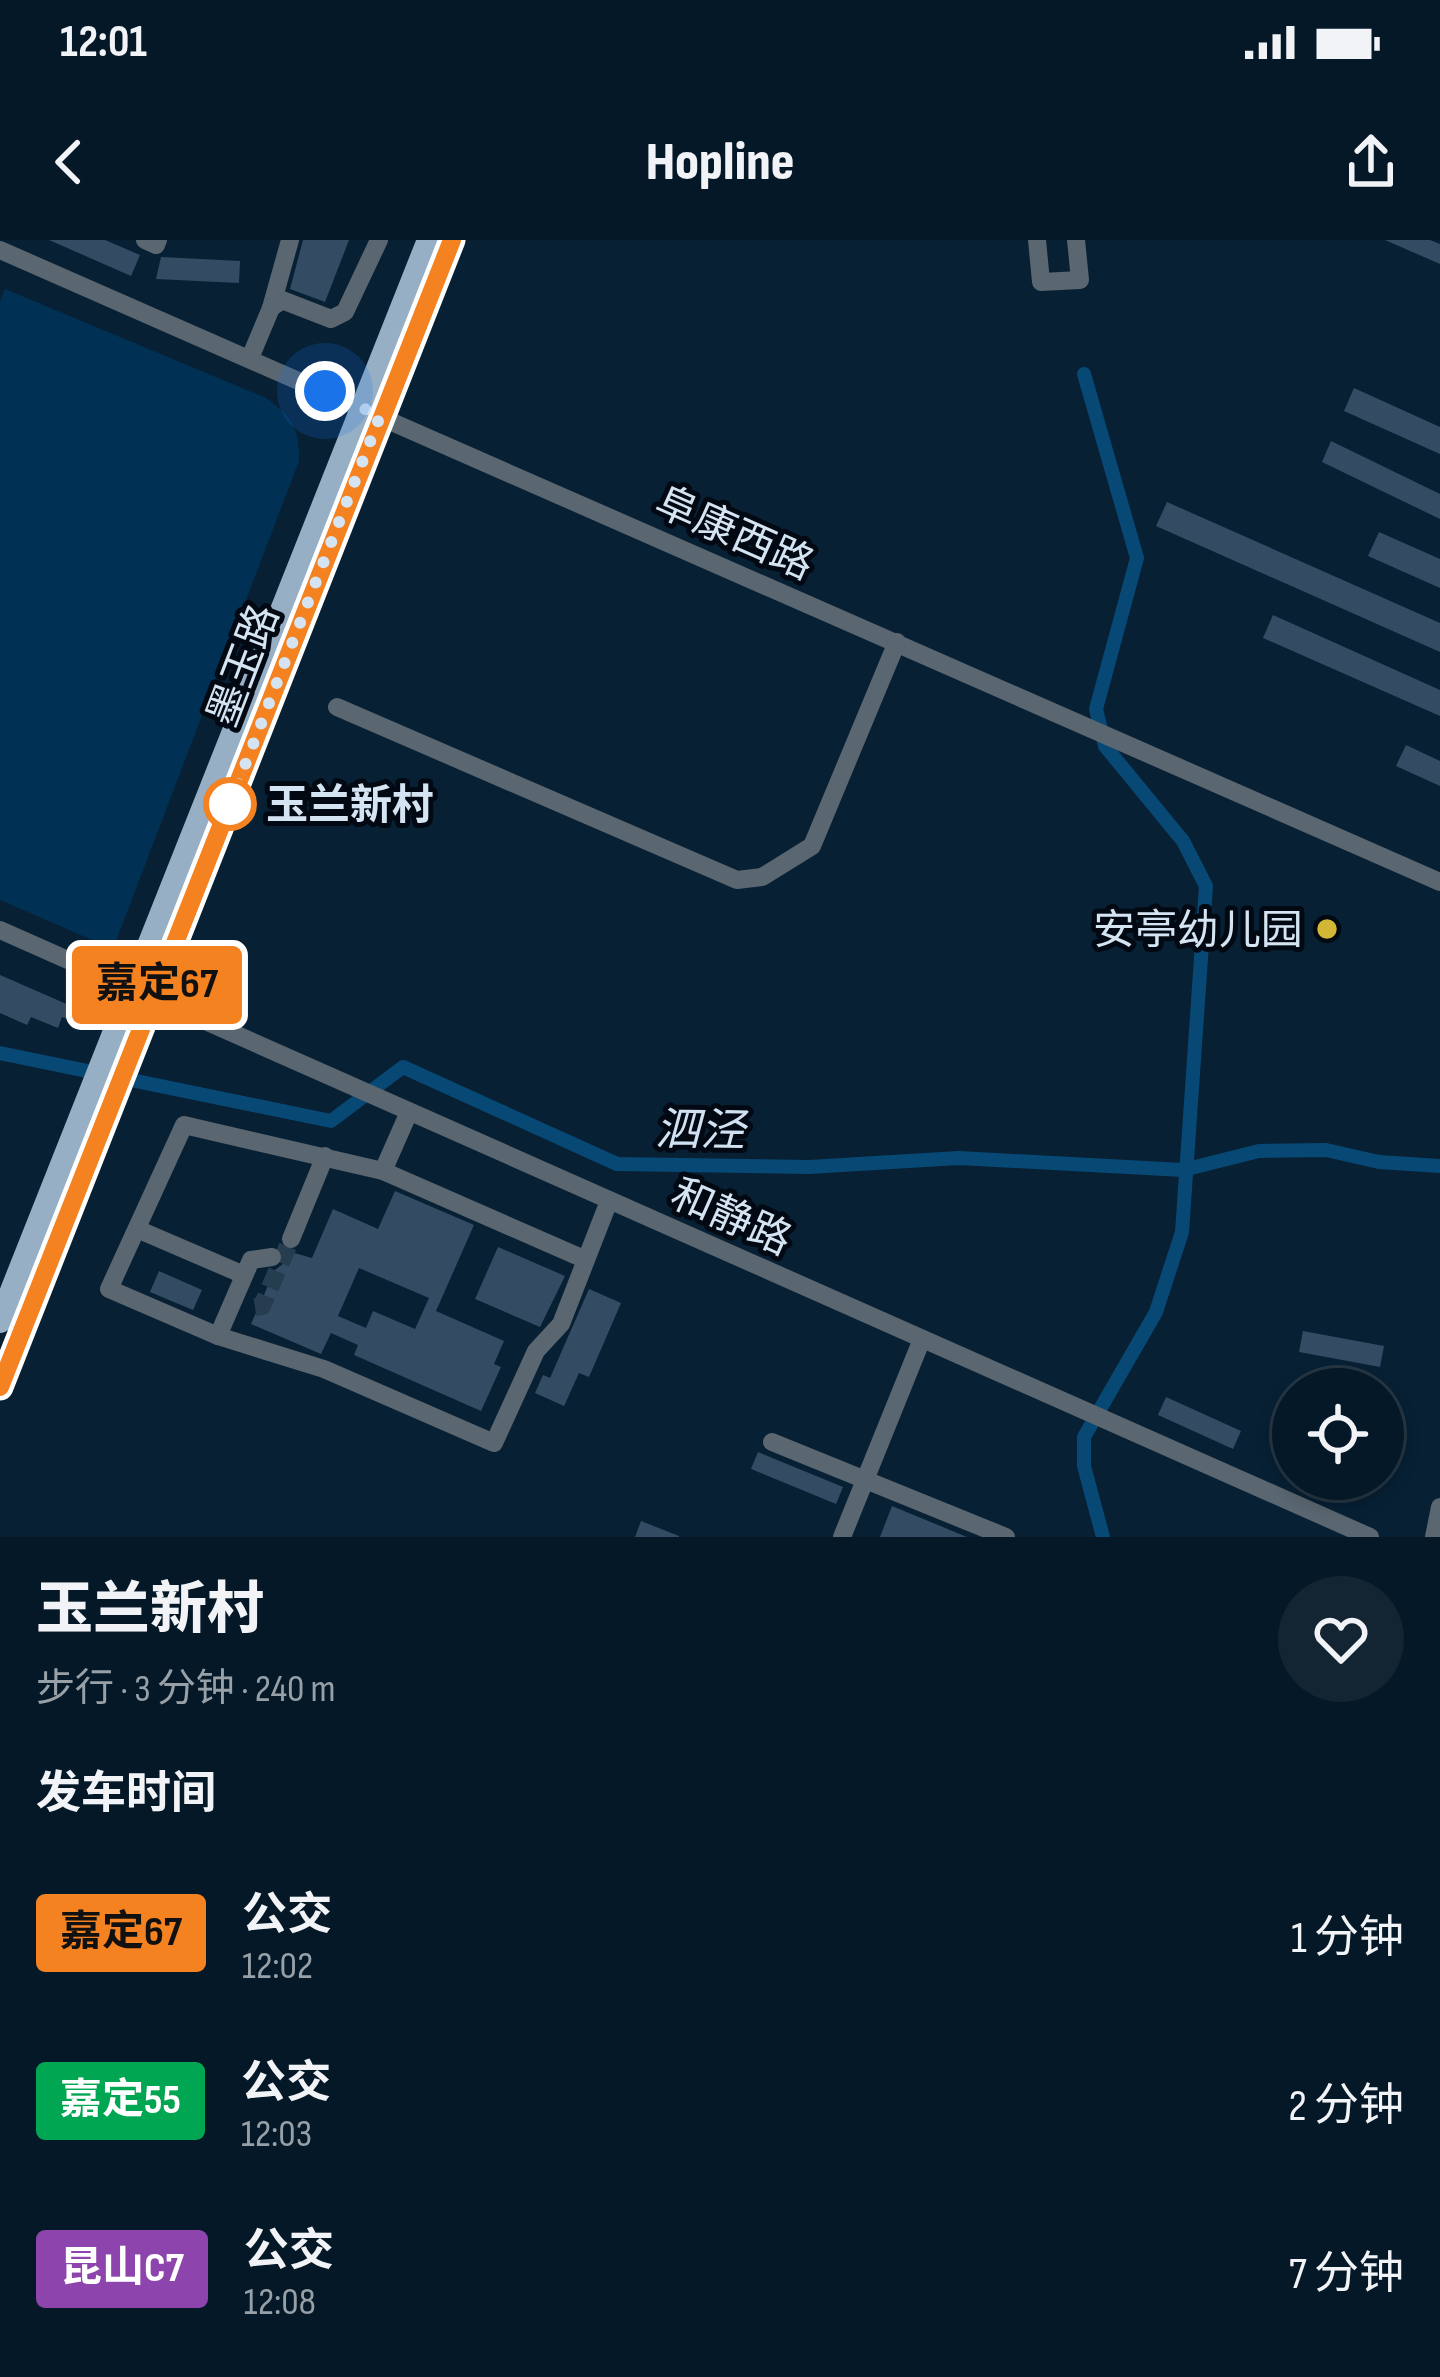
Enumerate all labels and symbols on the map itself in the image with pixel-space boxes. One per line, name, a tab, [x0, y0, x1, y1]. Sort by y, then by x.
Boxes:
your location	[295, 361, 355, 421]
street label: 阜康西路	[647, 477, 821, 592]
street label: 墨玉路	[198, 598, 291, 734]
marker: 玉兰新村	[205, 779, 255, 829]
place label: 玉兰新村	[266, 781, 434, 832]
place label: 安亭幼儿园	[1093, 906, 1303, 957]
marker: 安亭幼儿园	[1314, 916, 1340, 942]
line badge: 嘉定67	[73, 946, 241, 1024]
water label: 泗泾	[654, 1103, 749, 1160]
street label: 和静路	[663, 1169, 799, 1267]

